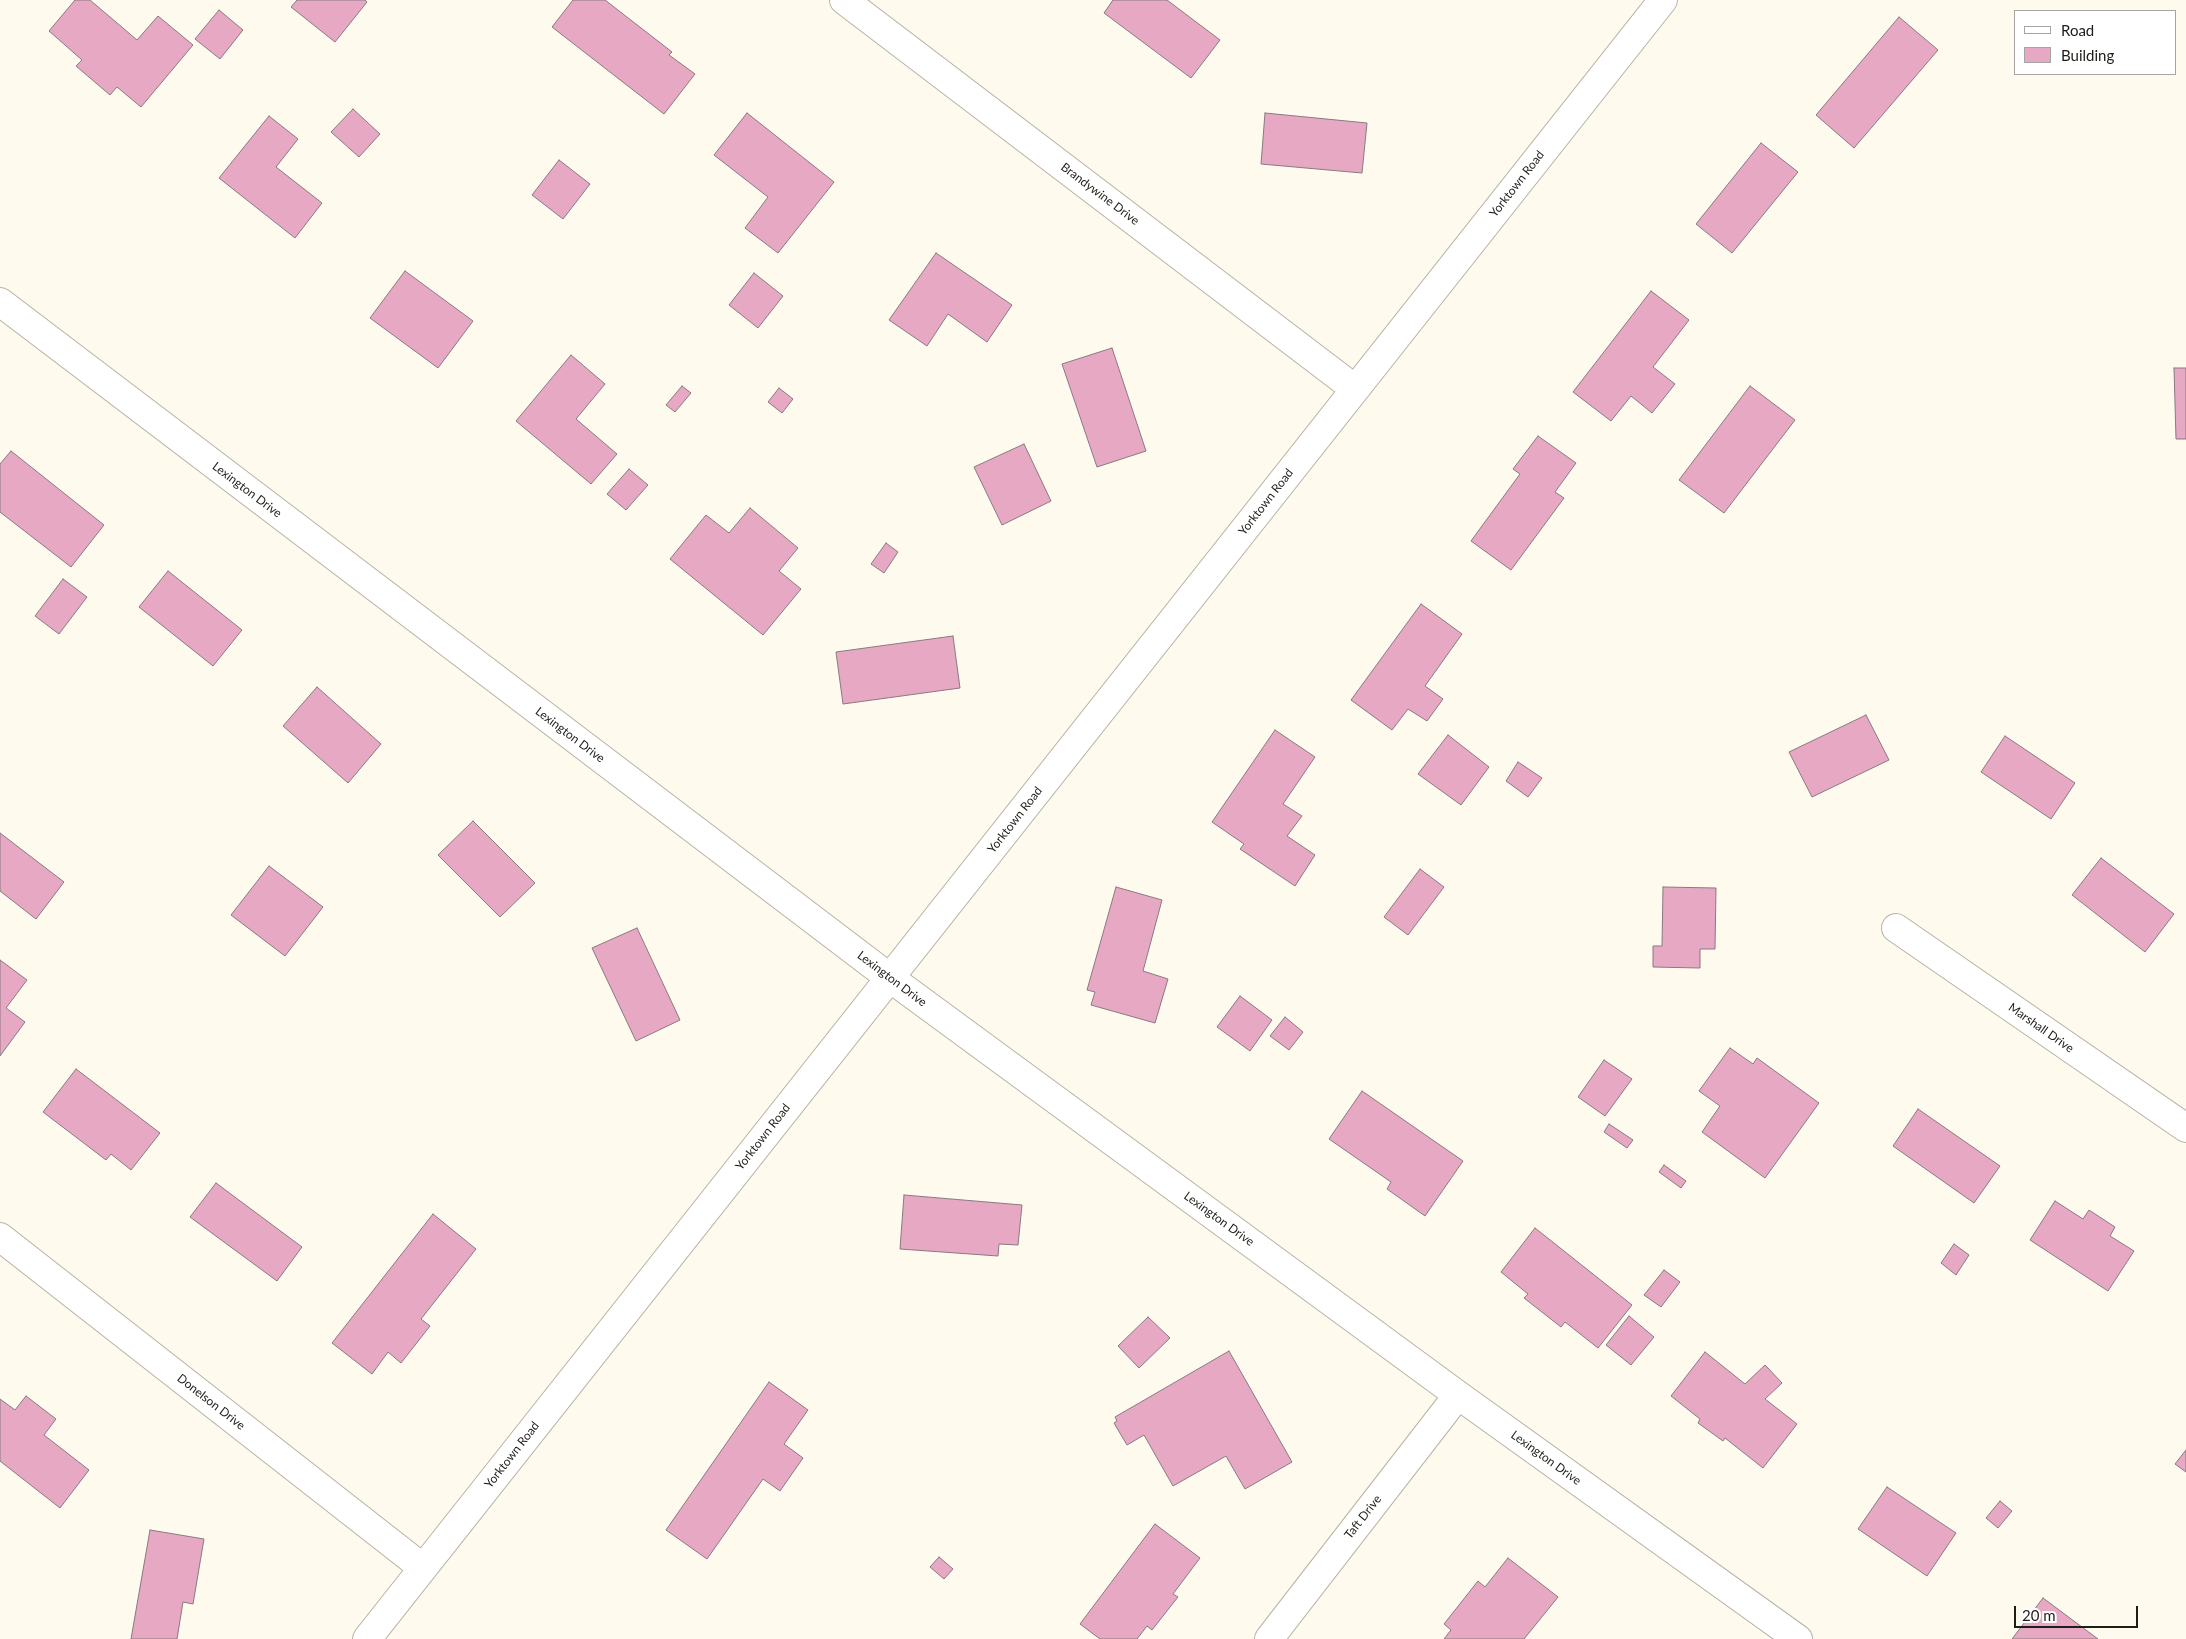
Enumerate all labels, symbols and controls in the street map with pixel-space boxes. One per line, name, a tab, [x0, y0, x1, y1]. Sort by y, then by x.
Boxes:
legend	[2014, 10, 2176, 75]
text: Road	[2061, 21, 2094, 39]
text: Building	[2061, 46, 2114, 64]
street label: Yorktown Road	[1487, 148, 1547, 220]
street label: Brandywine Drive	[1058, 160, 1142, 228]
street label: Lexington Drive	[209, 459, 285, 521]
street label: Yorktown Road	[1236, 466, 1296, 538]
street label: Lexington Drive	[532, 704, 608, 766]
street label: Yorktown Road	[985, 784, 1045, 856]
street label: Lexington Drive	[854, 948, 930, 1010]
street label: Marshall Drive	[2006, 1000, 2076, 1056]
street label: Yorktown Road	[733, 1101, 793, 1173]
street label: Lexington Drive	[1181, 1189, 1257, 1249]
street label: Donelson Drive	[174, 1371, 248, 1433]
street label: Yorktown Road	[482, 1419, 542, 1491]
street label: Lexington Drive	[1508, 1428, 1584, 1488]
street label: Taft Drive	[1341, 1492, 1385, 1542]
scale bar	[2016, 1596, 2140, 1628]
text: 20 m	[2022, 1606, 2056, 1624]

